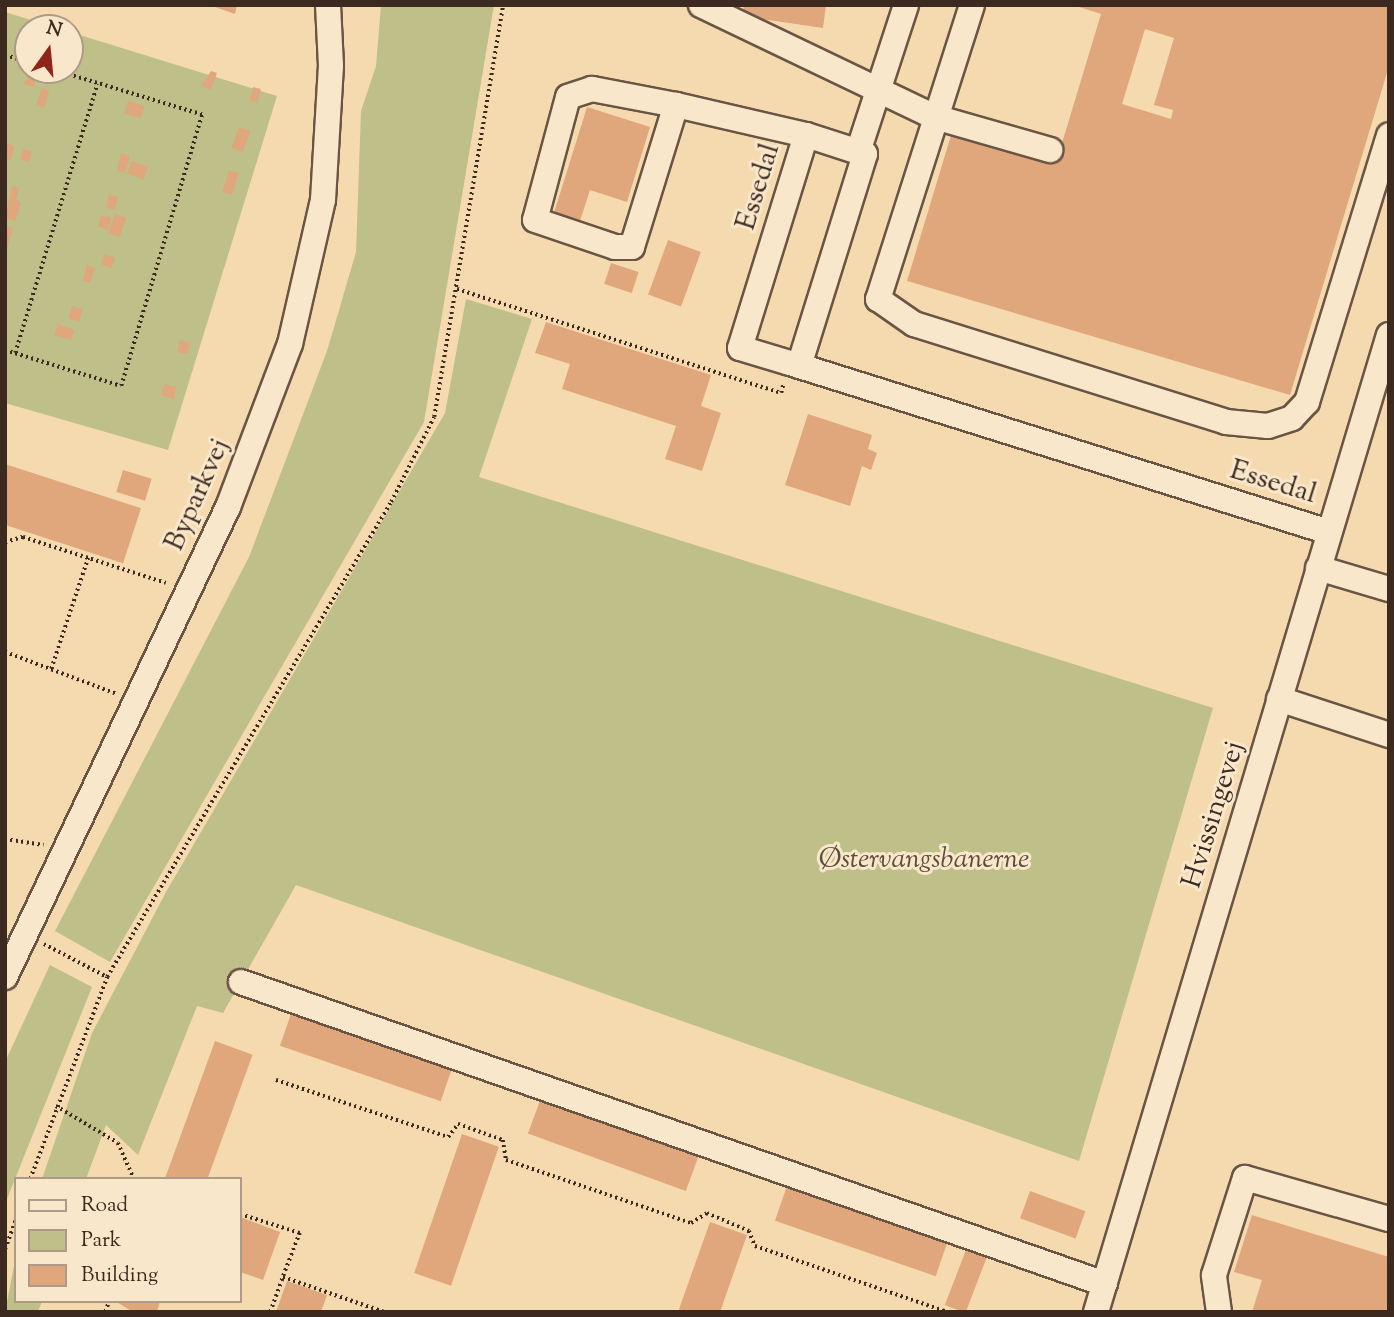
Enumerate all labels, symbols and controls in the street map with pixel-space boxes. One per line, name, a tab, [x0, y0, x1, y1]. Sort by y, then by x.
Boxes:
north arrow	[14, 14, 84, 84]
text: N	[43, 15, 65, 45]
street label: Essedal	[730, 140, 788, 234]
street label: Byparkvej	[158, 434, 238, 556]
street label: Essedal	[1226, 454, 1320, 512]
street label: Hvissingevej	[1176, 738, 1252, 892]
park label: Østervangsbanerne	[819, 843, 1029, 877]
legend	[14, 1177, 242, 1303]
text: Road	[81, 1191, 128, 1221]
text: Park	[81, 1226, 121, 1256]
text: Building	[81, 1261, 158, 1291]

